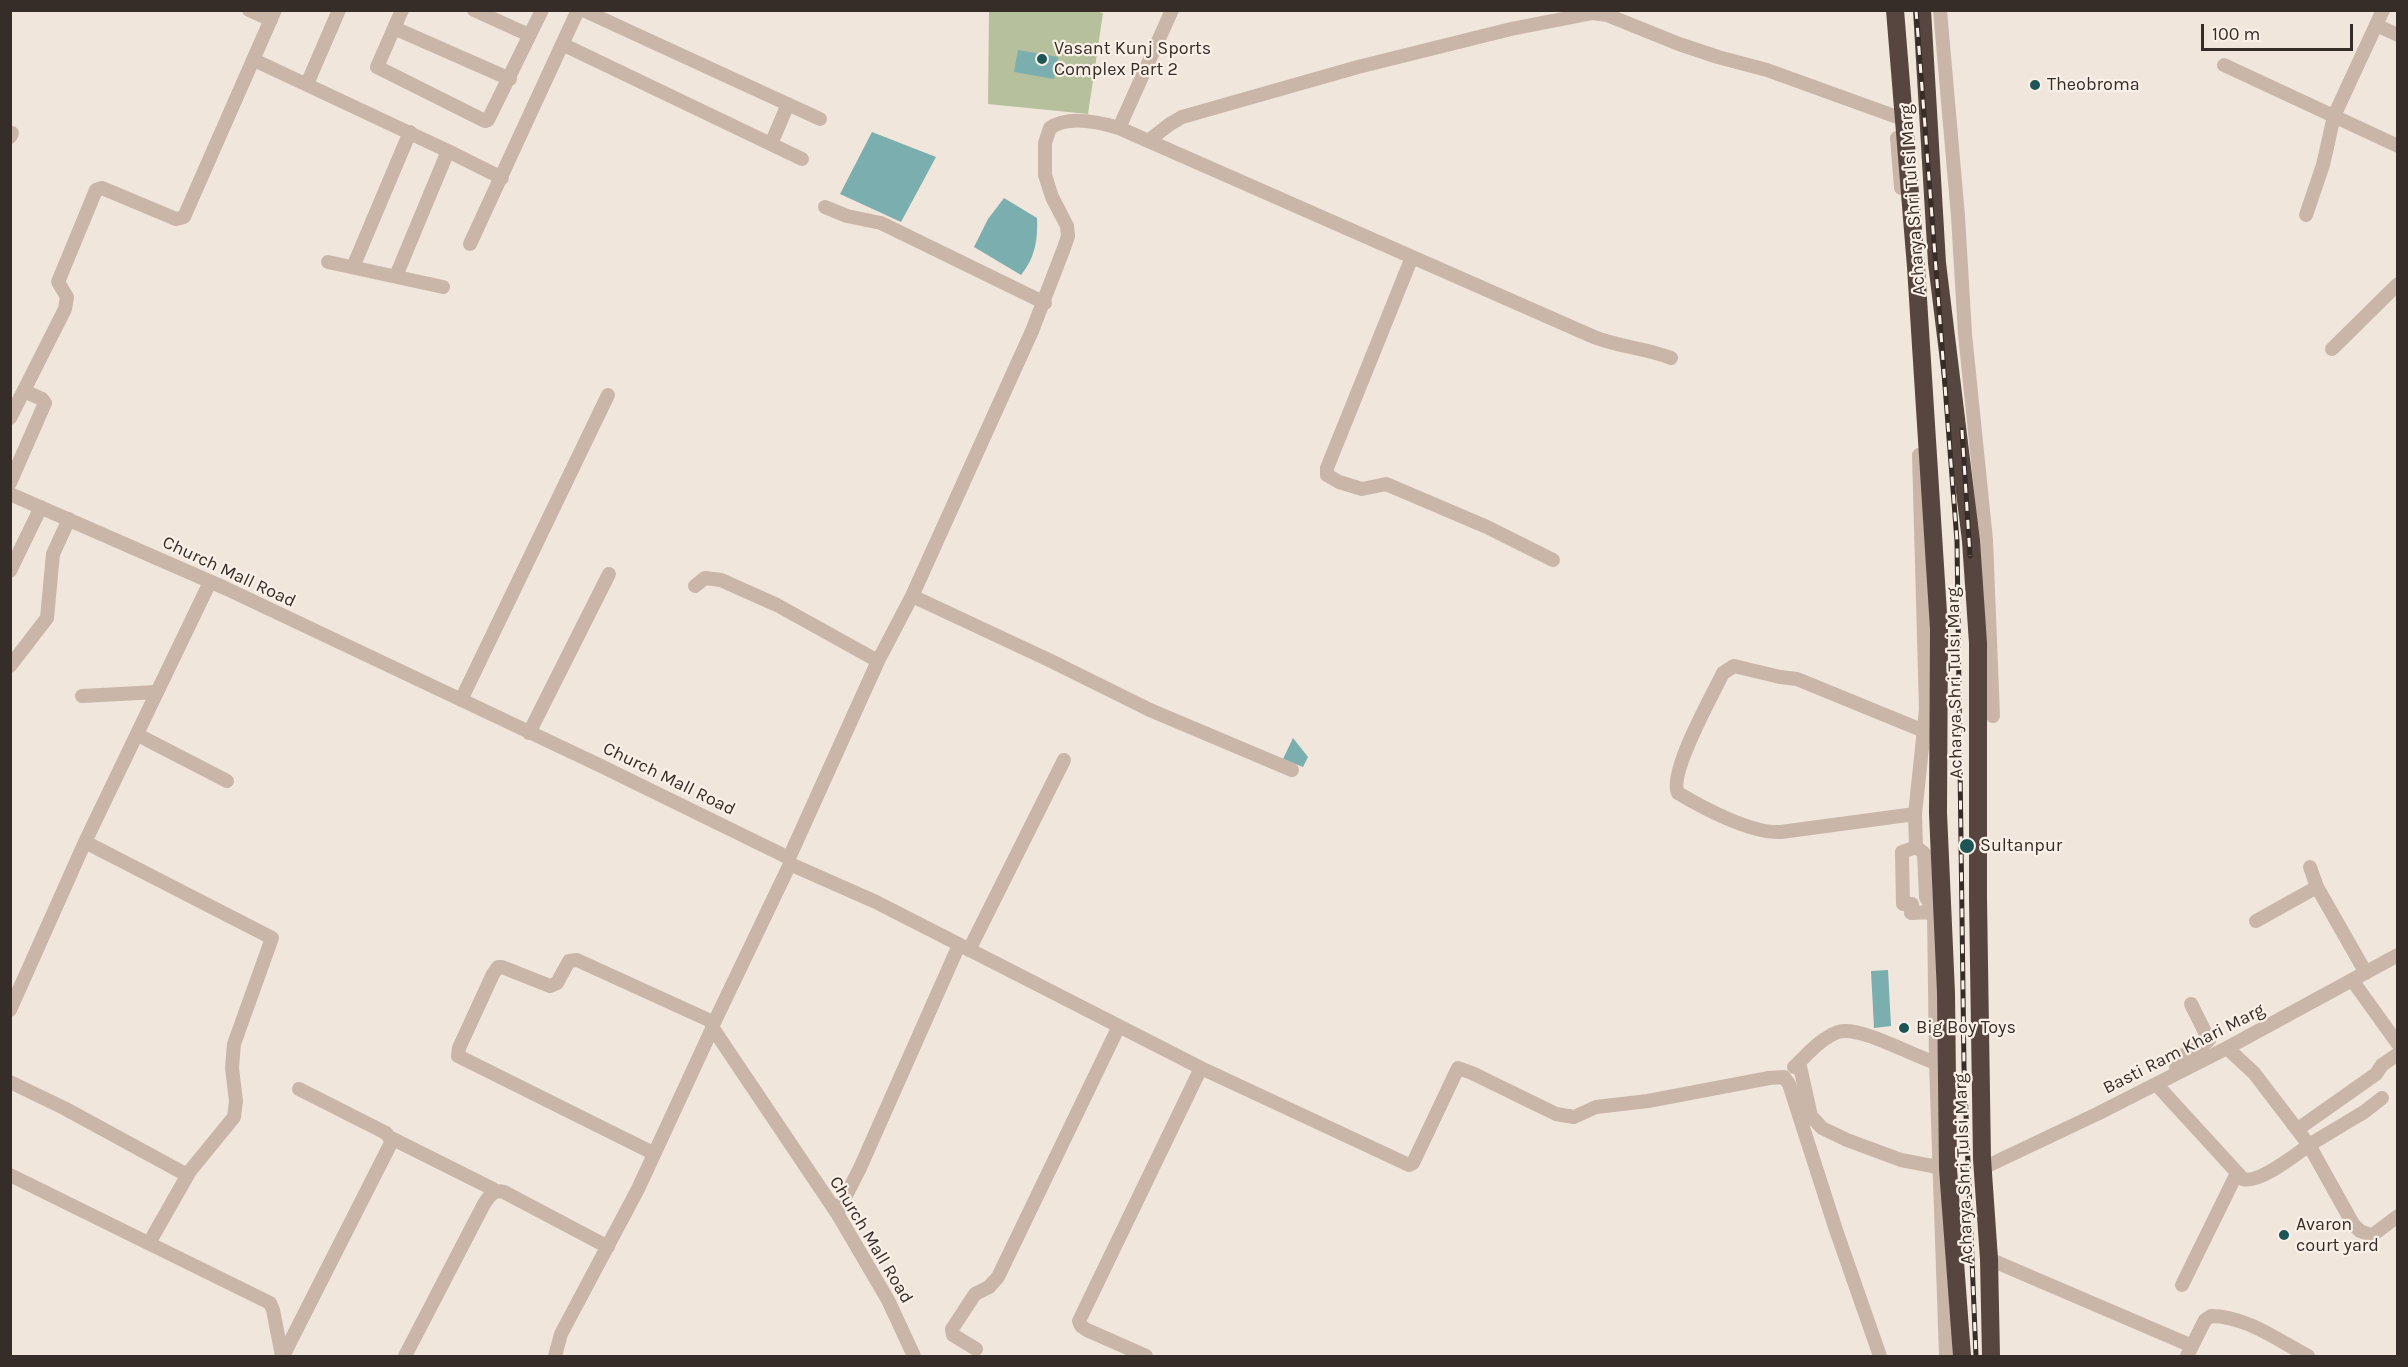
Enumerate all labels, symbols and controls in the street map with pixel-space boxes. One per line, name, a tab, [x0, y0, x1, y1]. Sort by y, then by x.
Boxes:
scale bar	[2204, 12, 2356, 50]
text: 100 m	[2212, 23, 2260, 45]
place label: Vasant Kunj Sports Complex Part 2	[1054, 38, 1211, 80]
marker: Vasant Kunj Sports Complex Part 2	[1035, 52, 1049, 66]
place label: Theobroma	[2047, 74, 2140, 96]
marker: Theobroma	[2028, 78, 2042, 92]
street label: Acharya Shri Tulsi Marg	[1896, 104, 1930, 296]
street label: Church Mall Road	[159, 532, 299, 612]
street label: Acharya Shri Tulsi Marg	[1943, 587, 1967, 779]
street label: Church Mall Road	[599, 738, 739, 820]
place label: Sultanpur	[1980, 835, 2062, 857]
marker: Sultanpur	[1958, 837, 1976, 855]
street label: Basti Ram Khari Marg	[2100, 999, 2268, 1099]
place label: Big Boy Toys	[1916, 1017, 2016, 1039]
marker: Big Boy Toys	[1897, 1021, 1911, 1035]
street label: Acharya Shri Tulsi Marg	[1950, 1073, 1978, 1265]
street label: Church Mall Road	[824, 1172, 918, 1308]
place label: Avaron court yard	[2296, 1214, 2379, 1256]
marker: Avaron court yard	[2277, 1228, 2291, 1242]

